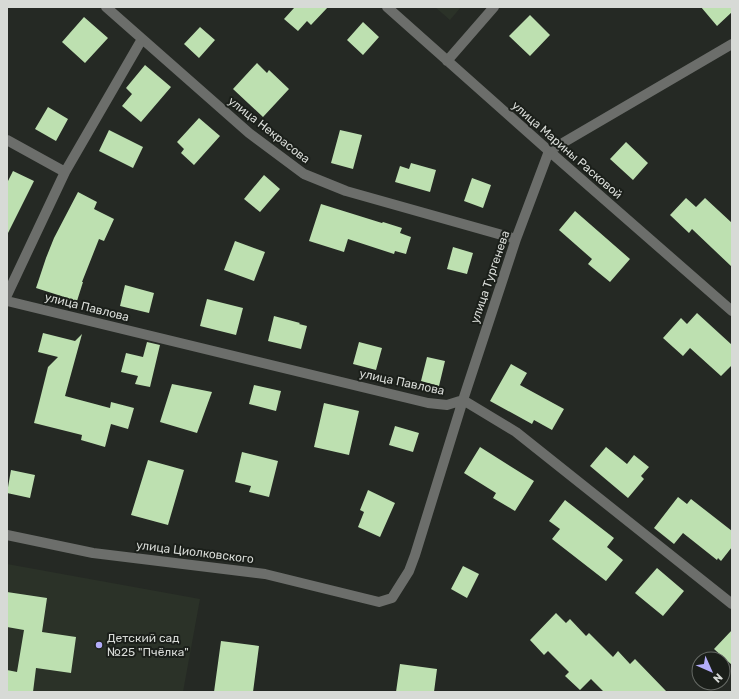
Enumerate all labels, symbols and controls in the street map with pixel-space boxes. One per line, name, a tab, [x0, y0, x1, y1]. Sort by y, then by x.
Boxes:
street label: улица Некрасова	[225, 94, 313, 166]
street label: улица Марины Расковой	[509, 98, 625, 202]
street label: улица Тургенева	[468, 229, 512, 325]
street label: улица Павлова	[43, 290, 131, 324]
street label: улица Павлова	[358, 366, 446, 398]
street label: улица Циолковского	[135, 538, 255, 566]
place label: Детский сад №25 "Пчёлка"	[107, 631, 189, 659]
marker: Детский сад №25 "Пчёлка"	[94, 640, 104, 650]
north arrow	[691, 651, 731, 691]
text: N	[710, 670, 725, 685]

